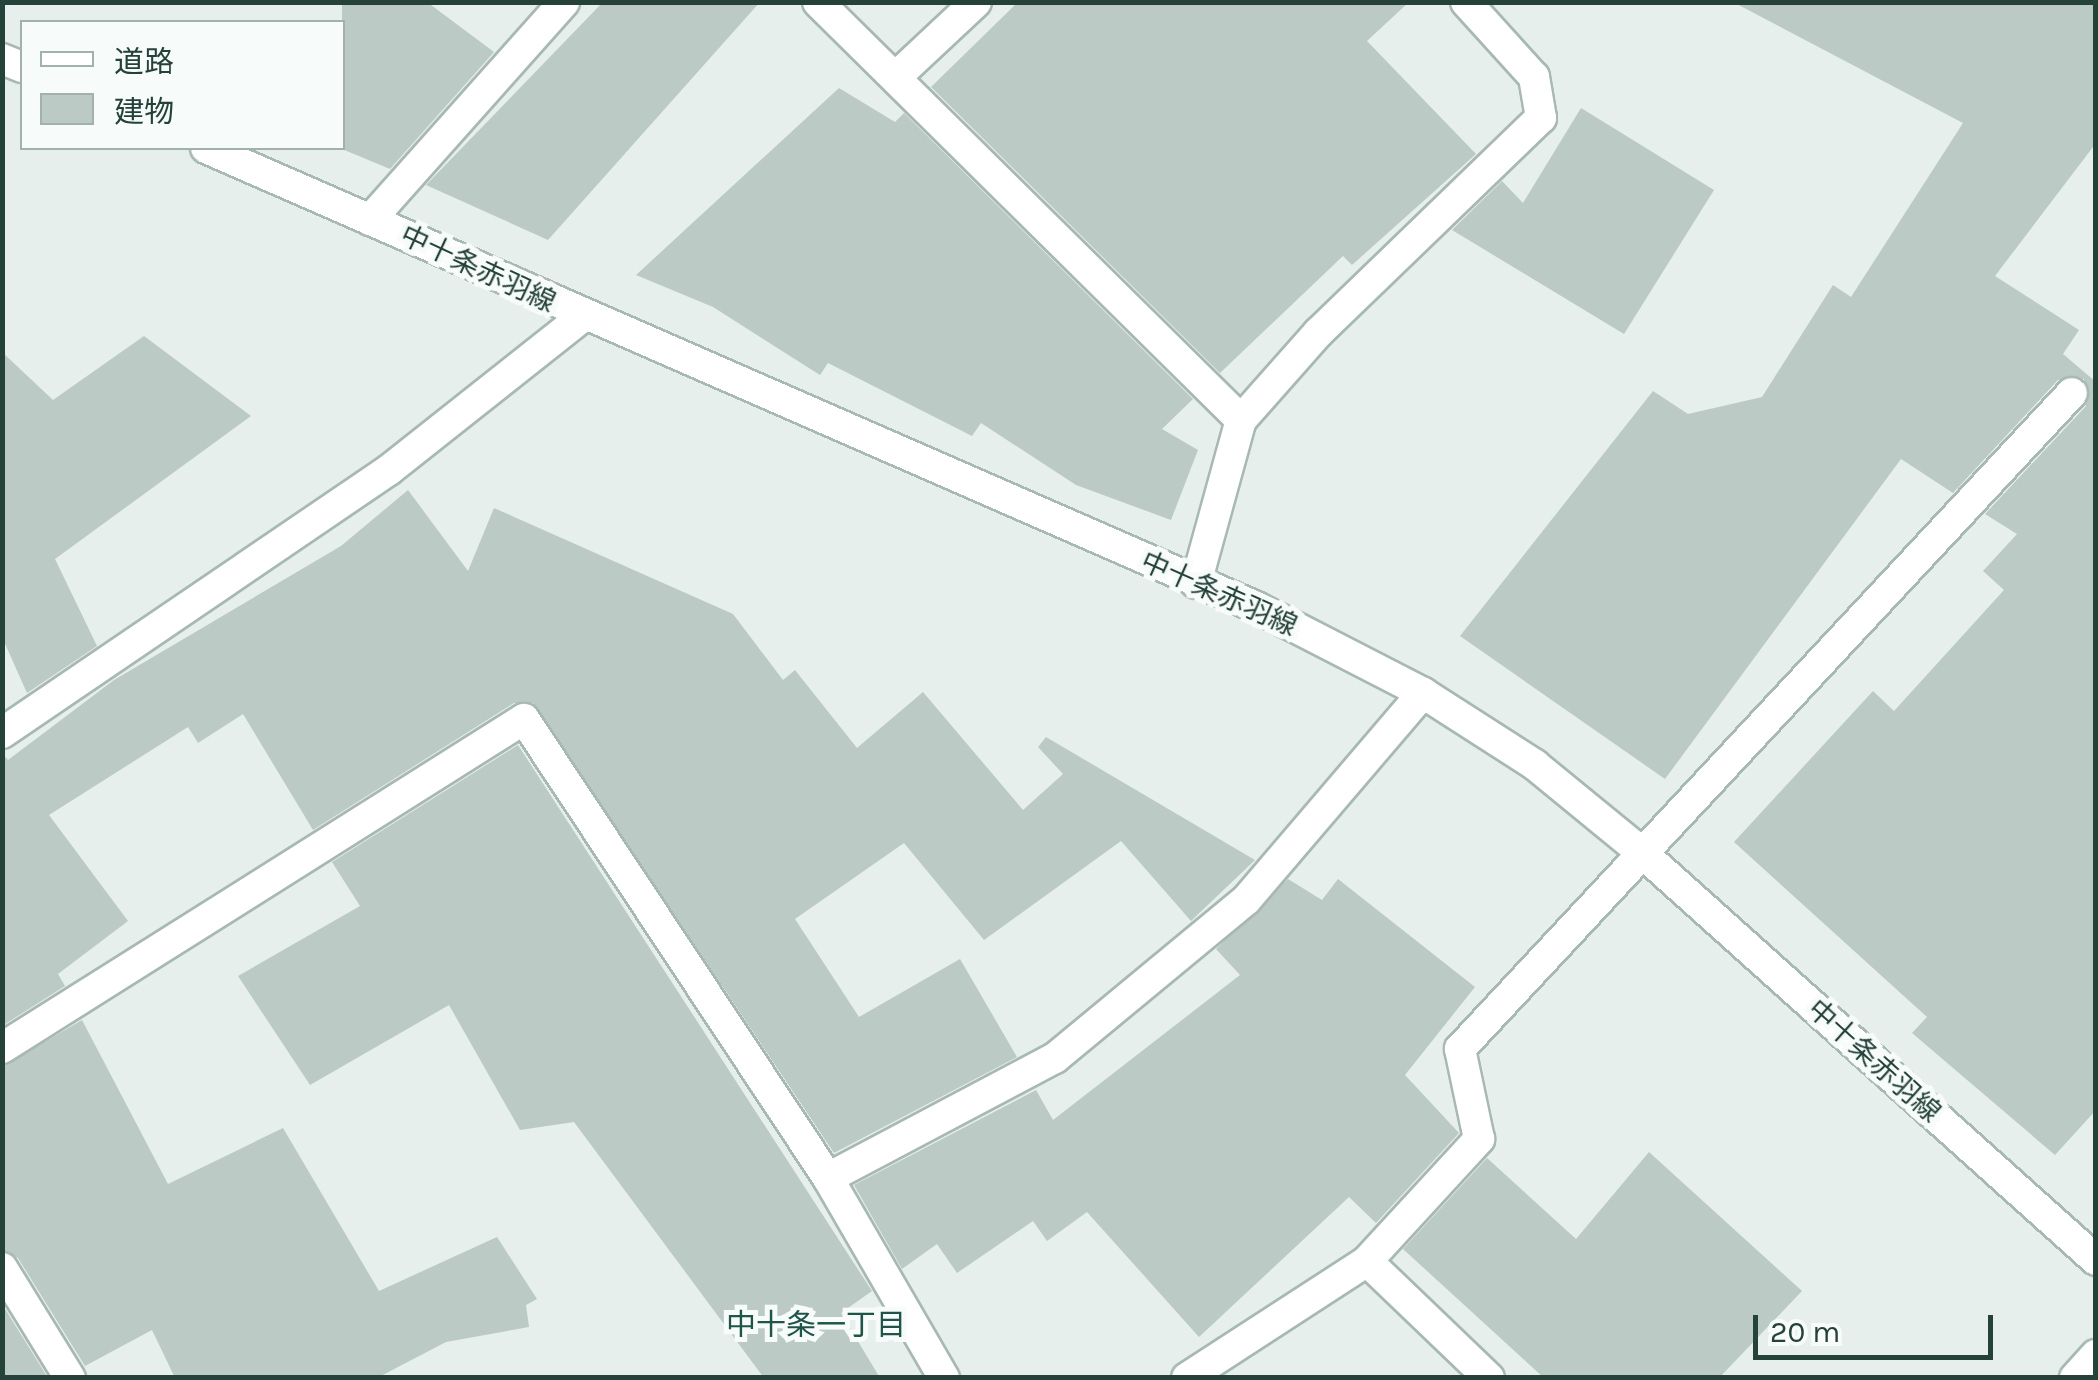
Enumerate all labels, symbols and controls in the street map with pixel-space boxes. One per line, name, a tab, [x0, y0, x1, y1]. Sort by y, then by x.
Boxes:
legend	[20, 20, 345, 150]
text: 道路	[114, 44, 174, 80]
text: 建物	[114, 94, 174, 130]
street label: 中十条赤羽線	[395, 218, 561, 320]
street label: 中十条赤羽線	[1135, 544, 1303, 644]
street label: 中十条赤羽線	[1800, 992, 1948, 1130]
scale bar	[1758, 1295, 1998, 1357]
district label: 中十条一丁目	[726, 1307, 906, 1343]
text: 20 m	[1770, 1314, 1840, 1350]

